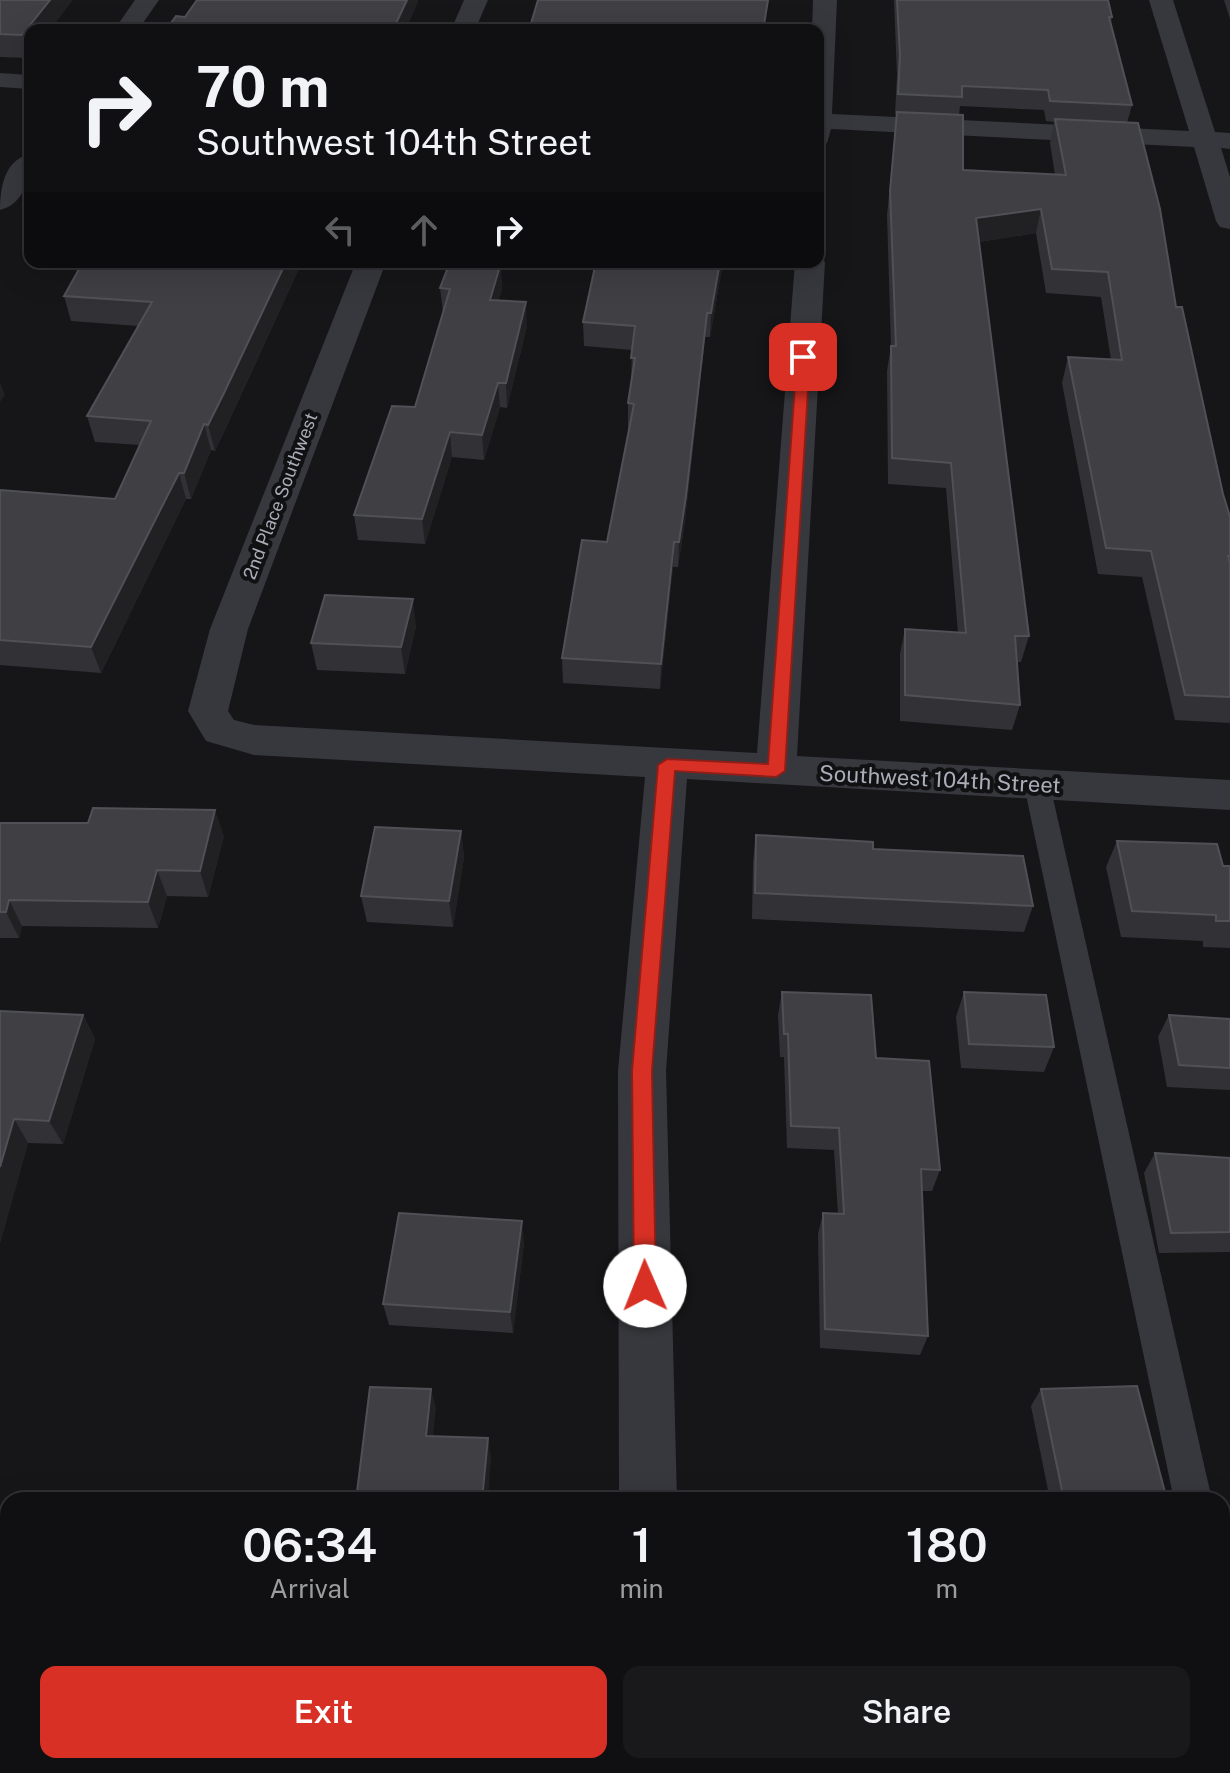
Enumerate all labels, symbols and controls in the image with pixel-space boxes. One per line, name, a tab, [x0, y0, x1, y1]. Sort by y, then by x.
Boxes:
text: 70 m	[196, 54, 329, 120]
icon: right	[64, 56, 168, 160]
text: Southwest 104th Street	[196, 121, 592, 163]
icon: left	[318, 208, 362, 252]
icon: ahead	[402, 208, 446, 252]
icon: right	[486, 208, 530, 252]
pin	[769, 323, 837, 391]
icon: arrive	[781, 335, 825, 379]
street label: 2nd Place Southwest	[239, 410, 321, 582]
street label: Southwest 104th Street	[819, 760, 1061, 798]
position arrow	[603, 1244, 687, 1328]
text: 06:34	[242, 1516, 377, 1573]
text: 1	[631, 1516, 652, 1573]
text: 180	[906, 1516, 988, 1573]
text: Arrival	[270, 1573, 350, 1604]
text: min	[619, 1573, 664, 1604]
text: m	[935, 1573, 958, 1604]
button: Exit	[40, 1666, 607, 1758]
button: Share	[623, 1666, 1190, 1758]

